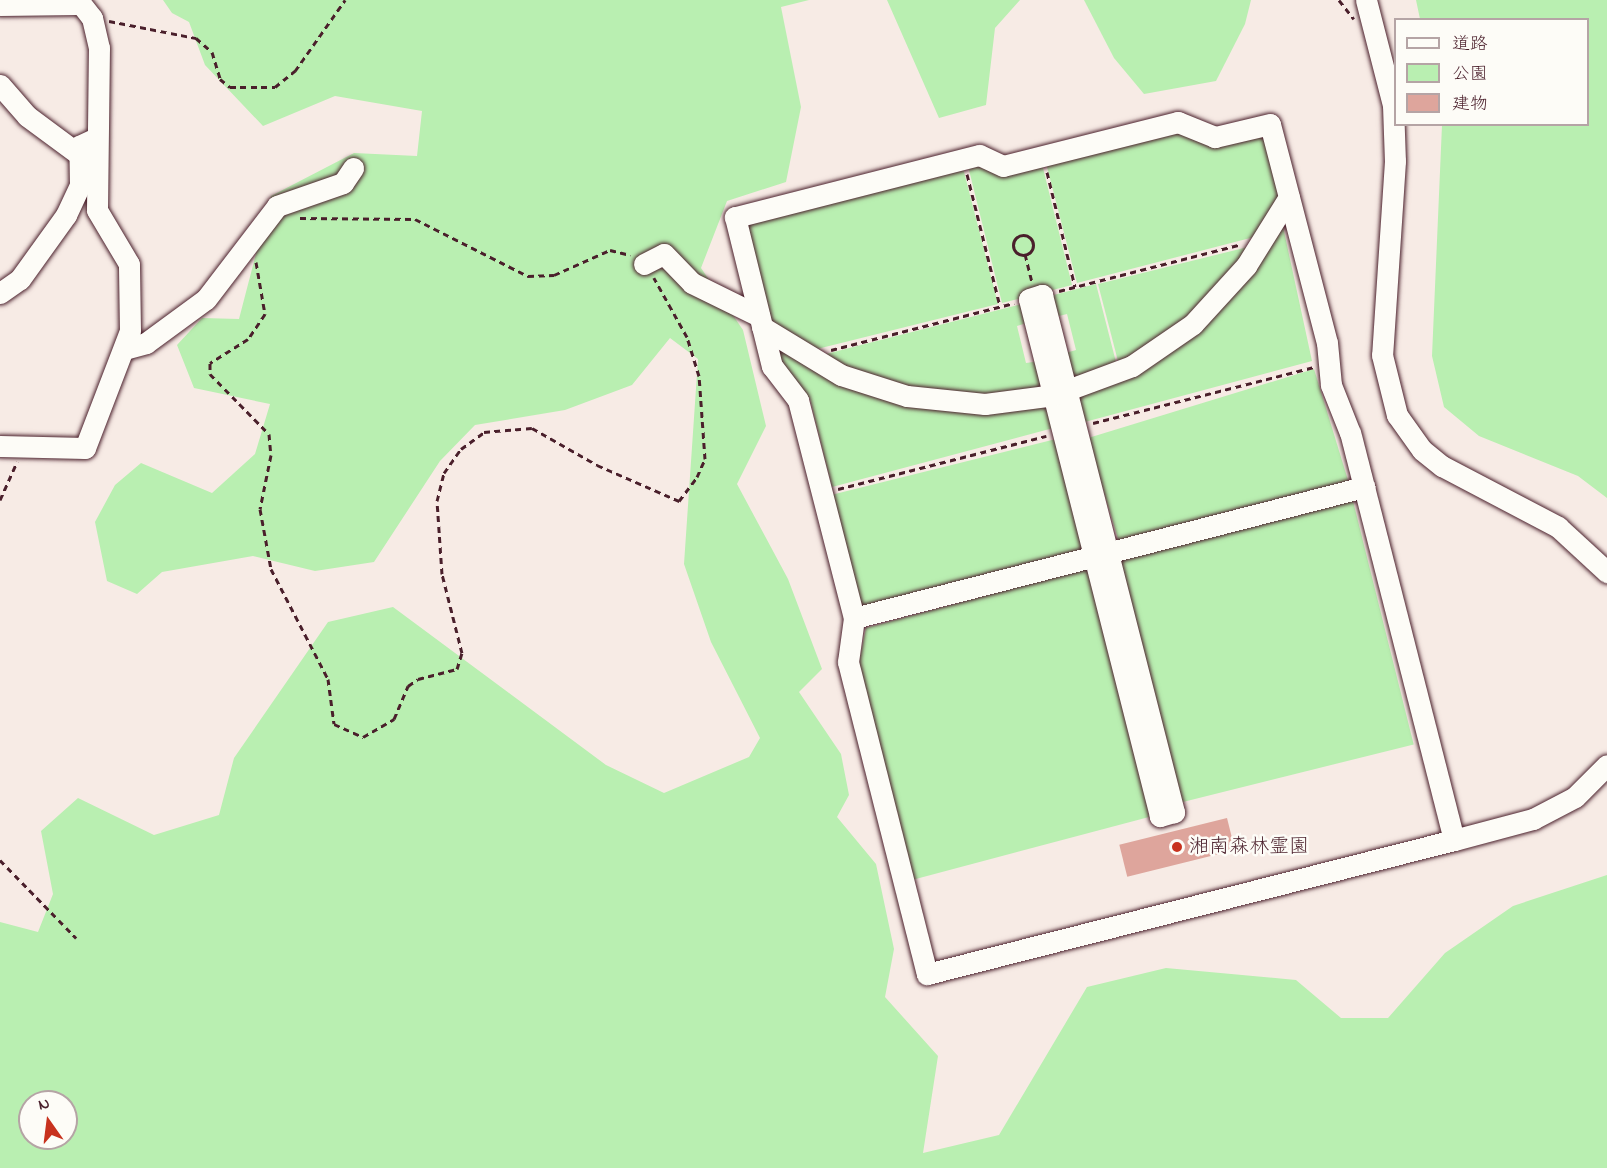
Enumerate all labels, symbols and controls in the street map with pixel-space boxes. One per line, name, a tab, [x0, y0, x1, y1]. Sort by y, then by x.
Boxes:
legend	[1394, 18, 1589, 126]
text: 道路	[1452, 32, 1488, 58]
text: 公園	[1452, 62, 1488, 88]
text: 建物	[1452, 92, 1488, 118]
place label: 湘南森林霊園	[1189, 835, 1309, 859]
marker: 湘南森林霊園	[1170, 840, 1184, 854]
north arrow	[18, 1090, 78, 1150]
text: N	[36, 1092, 52, 1117]

